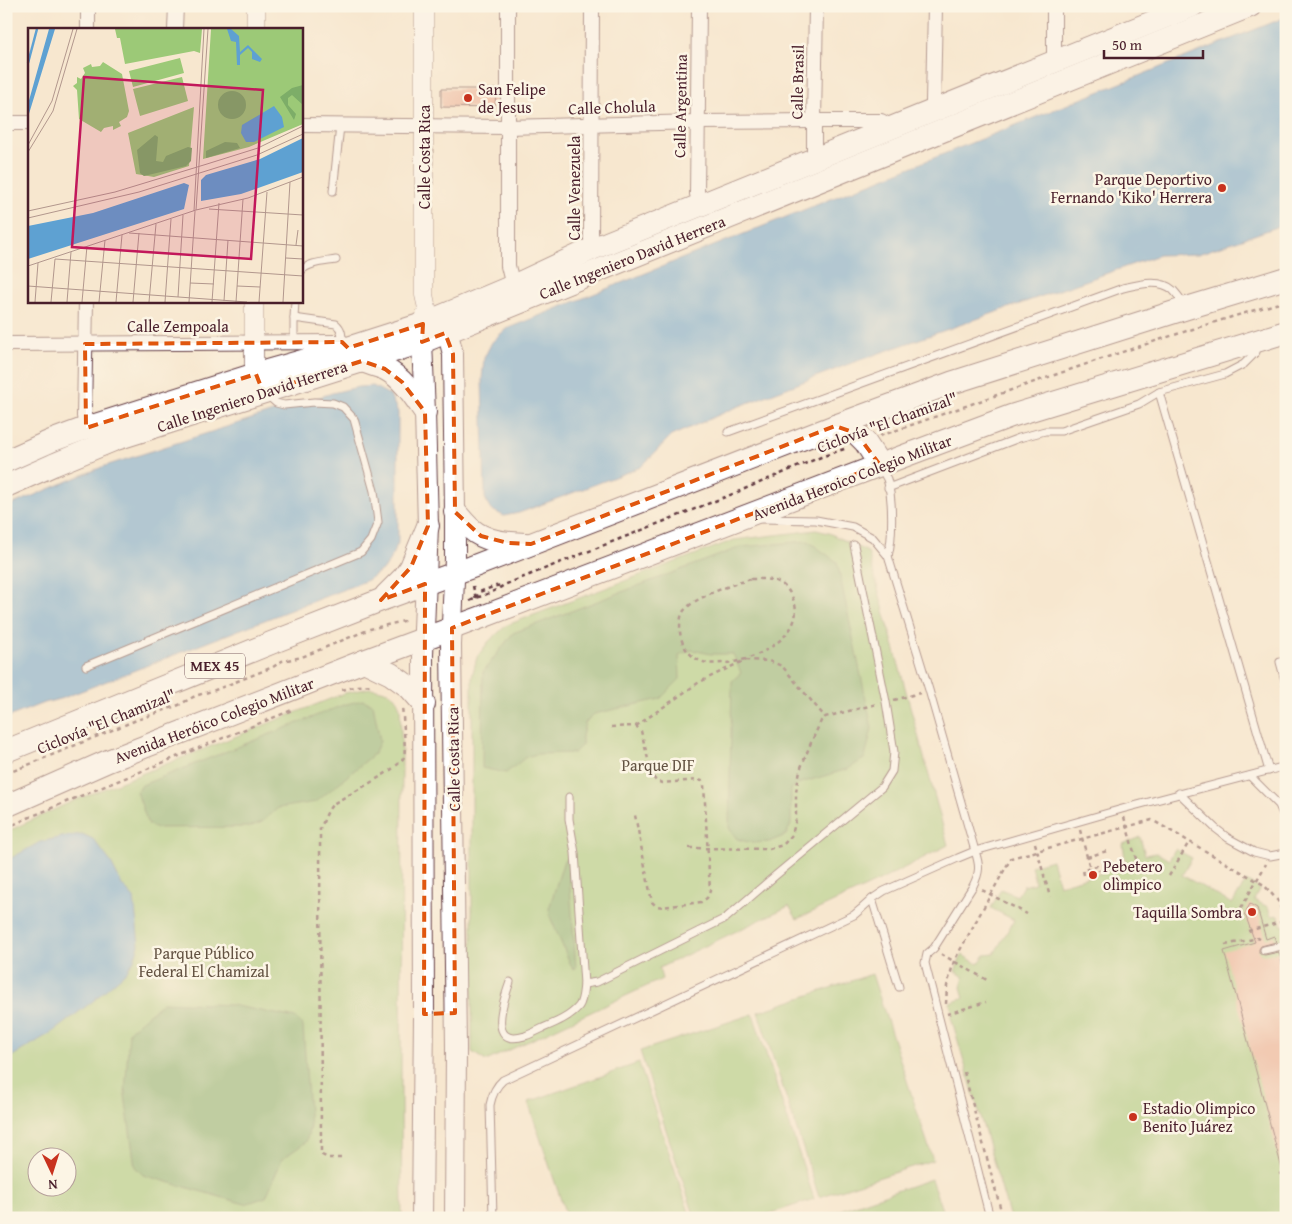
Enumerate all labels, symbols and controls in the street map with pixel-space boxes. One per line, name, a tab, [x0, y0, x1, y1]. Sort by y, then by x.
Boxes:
inset map	[28, 28, 302, 302]
scale bar	[1104, 28, 1203, 60]
text: 50 m	[1112, 34, 1143, 55]
street label: Calle Brasil	[784, 44, 810, 120]
street label: Calle Argentina	[667, 54, 693, 158]
place label: San Felipe de Jesus	[478, 77, 546, 119]
marker: San Felipe de Jesus	[462, 92, 474, 104]
street label: Calle Cholula	[568, 93, 656, 121]
street label: Calle Costa Rica	[412, 104, 436, 209]
street label: Calle Venezuela	[562, 135, 586, 241]
place label: Parque Deportivo Fernando 'Kiko' Herrera	[1051, 167, 1212, 209]
marker: Parque Deportivo Fernando 'Kiko' Herrera	[1216, 182, 1228, 194]
street label: Calle Ingeniero David Herrera	[535, 208, 729, 305]
street label: Calle Zempoala	[127, 314, 229, 338]
street label: Calle Ingeniero David Herrera	[154, 354, 351, 438]
street label: Ciclovía "El Chamizal"	[813, 385, 961, 459]
street label: Avenida Heroico Colegio Militar	[749, 428, 956, 526]
road number: MEX 45	[185, 654, 245, 678]
street label: Avenida Heróico Colegio Militar	[110, 671, 318, 769]
street label: Ciclovía "El Chamizal"	[33, 682, 179, 760]
street label: Calle Costa Rica	[440, 706, 466, 811]
park label: Parque DIF	[621, 753, 695, 777]
place label: Pebetero olìmpico	[1103, 854, 1163, 896]
marker: Pebetero olìmpico	[1087, 869, 1099, 881]
place label: Taquilla Sombra	[1133, 900, 1242, 924]
marker: Taquilla Sombra	[1246, 906, 1258, 918]
park label: Parque Público Federal El Chamizal	[139, 941, 270, 983]
place label: Estadio Olimpico Benito Juárez	[1143, 1096, 1256, 1138]
marker: Estadio Olimpico Benito Juárez	[1127, 1111, 1139, 1123]
north arrow	[28, 1146, 78, 1196]
text: N	[47, 1175, 58, 1195]

